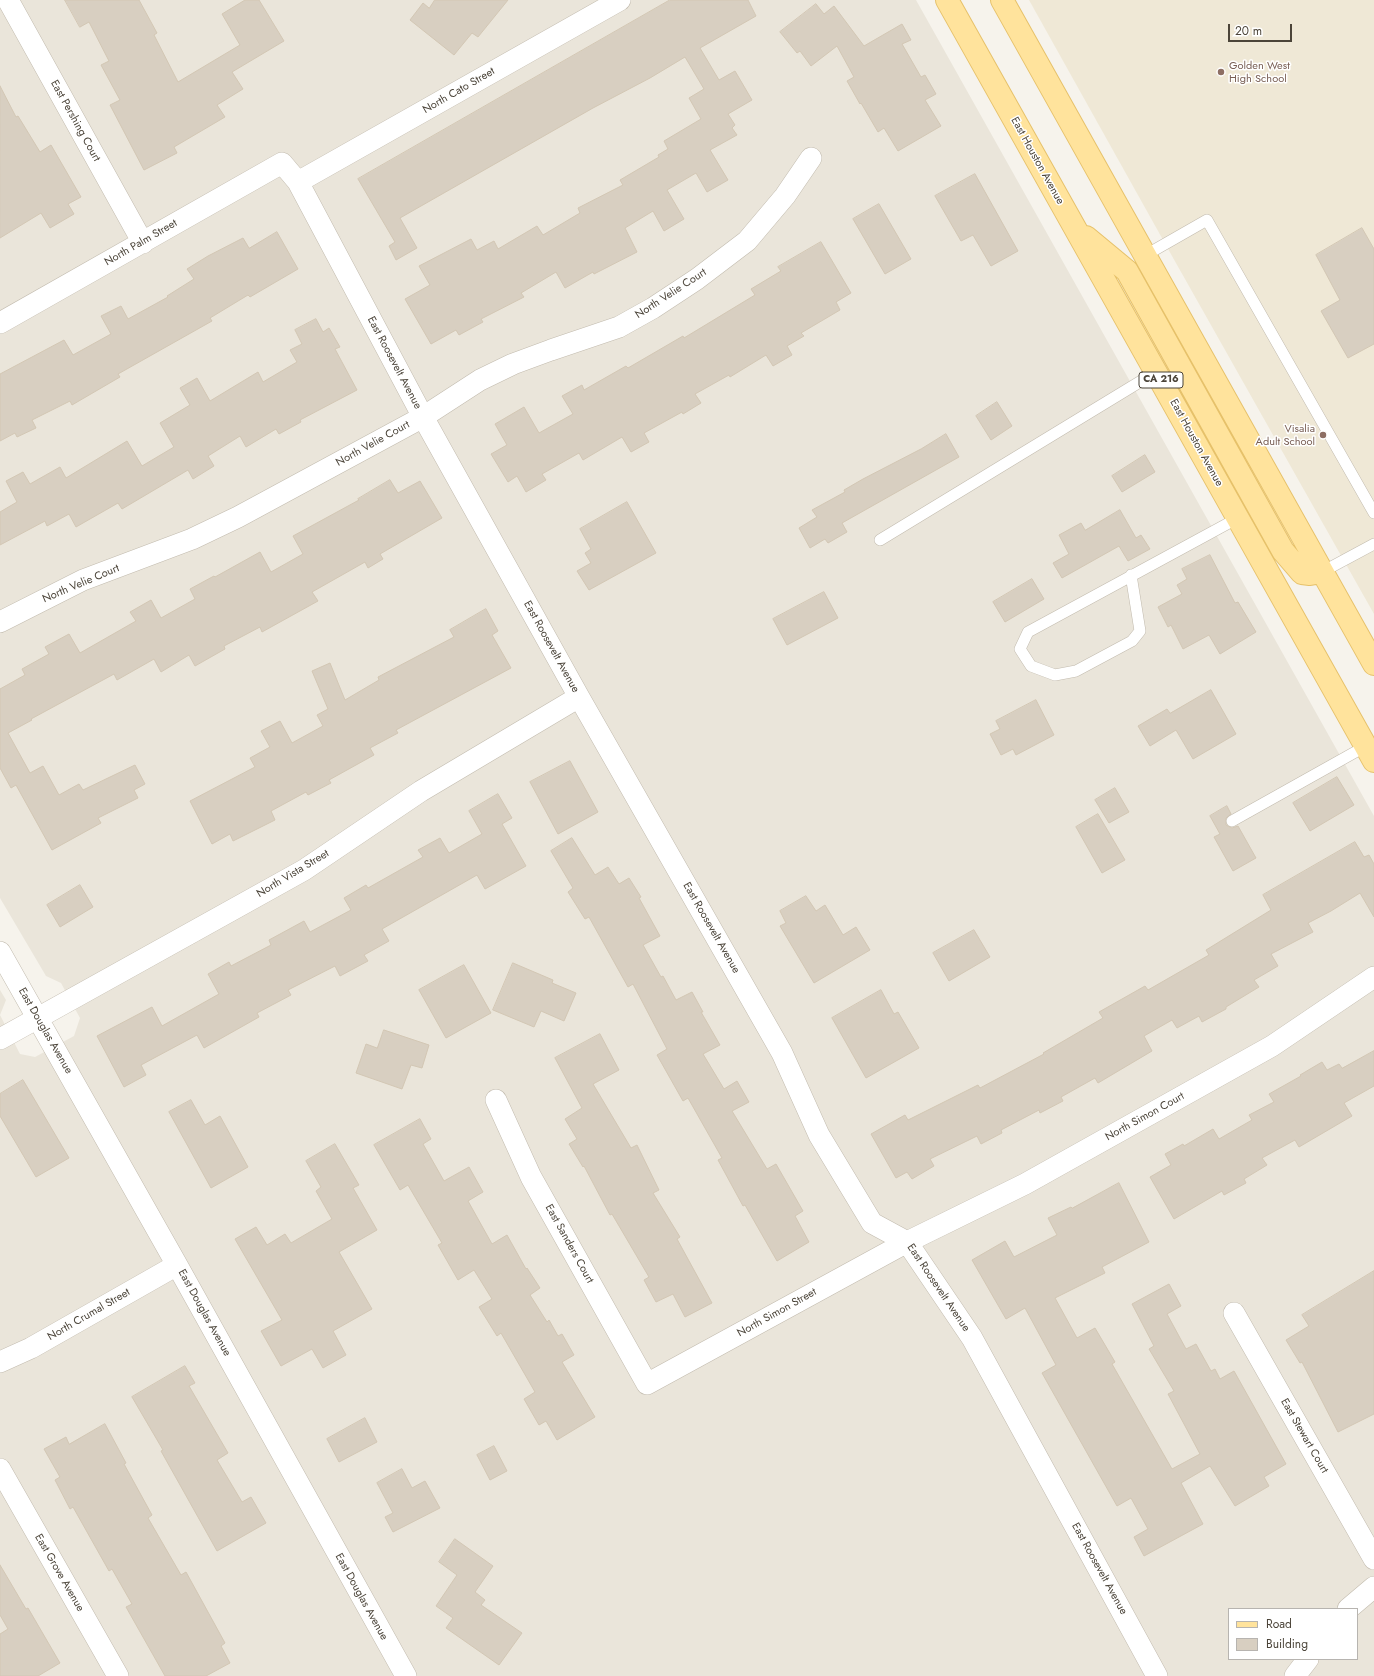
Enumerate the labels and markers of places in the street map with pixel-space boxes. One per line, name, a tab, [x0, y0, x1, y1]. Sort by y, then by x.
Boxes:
place label: Golden West High School	[1229, 59, 1290, 85]
marker: Golden West High School	[1216, 67, 1226, 77]
place label: Visalia Adult School	[1256, 422, 1315, 448]
marker: Visalia Adult School	[1318, 430, 1328, 440]

